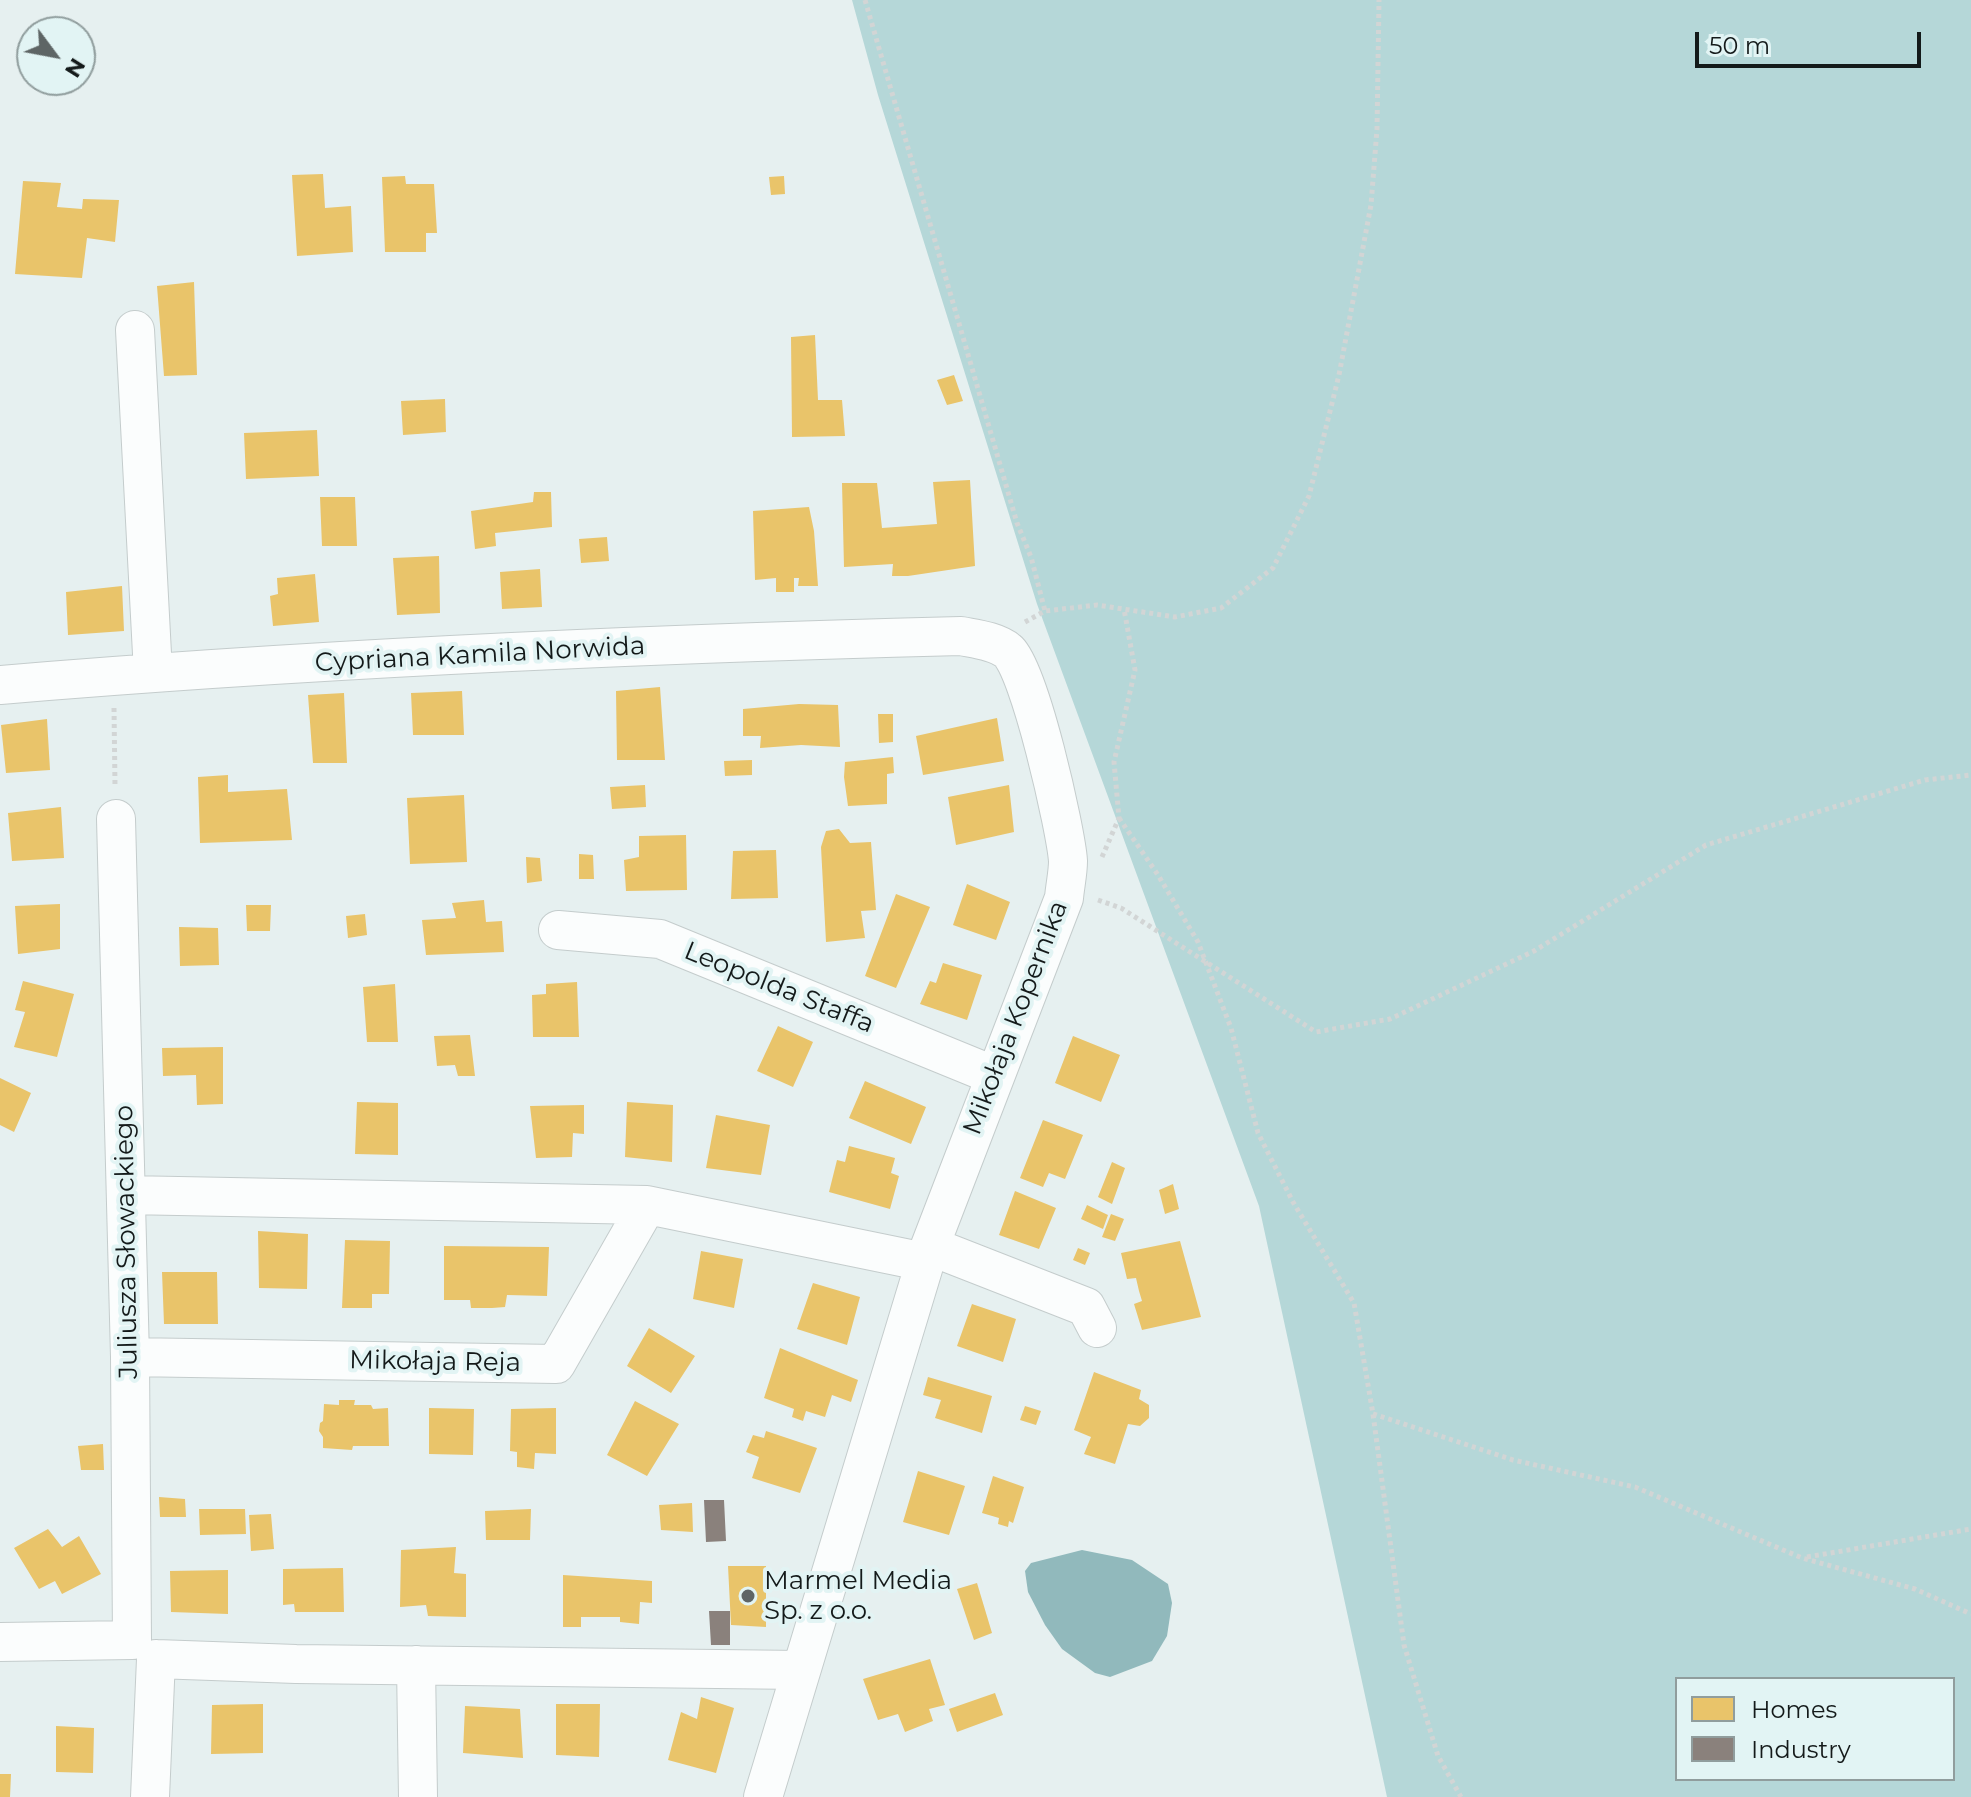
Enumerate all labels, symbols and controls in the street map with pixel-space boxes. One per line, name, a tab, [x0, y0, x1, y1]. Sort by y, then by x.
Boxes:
north arrow	[16, 16, 96, 96]
scale bar	[1699, 16, 1925, 66]
text: 50 m	[1709, 31, 1770, 60]
text: N	[59, 53, 91, 83]
street label: Cypriana Kamila Norwida	[314, 631, 646, 679]
street label: Mikołaja Kopernika	[957, 897, 1075, 1139]
street label: Leopolda Staffa	[680, 936, 878, 1040]
street label: Juliusza Słowackiego	[109, 1105, 145, 1379]
street label: Mikołaja Reja	[349, 1345, 521, 1379]
place label: Marmel Media Sp. z o.o.	[764, 1565, 952, 1626]
marker: Marmel Media Sp. z o.o.	[739, 1587, 757, 1605]
legend	[1675, 1677, 1955, 1781]
text: Homes	[1751, 1695, 1837, 1724]
text: Industry	[1751, 1735, 1851, 1764]

